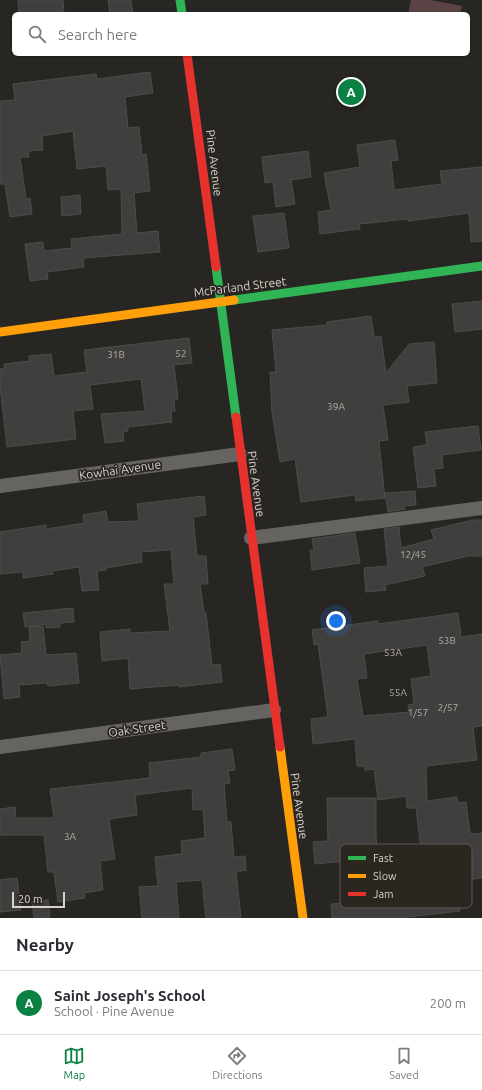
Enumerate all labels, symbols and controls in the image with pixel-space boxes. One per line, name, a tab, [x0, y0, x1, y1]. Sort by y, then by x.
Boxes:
search box	[12, 12, 470, 56]
icon: search	[26, 23, 48, 45]
text: Search here	[58, 26, 137, 43]
pin: A	[338, 77, 364, 107]
street label: Pine Avenue	[204, 129, 225, 197]
street label: McParland Street	[193, 274, 287, 299]
house number: 52	[175, 348, 187, 359]
house number: 31B	[107, 349, 125, 360]
house number: 39A	[327, 401, 345, 412]
street label: Pine Avenue	[245, 450, 268, 518]
street label: Kowhai Avenue	[78, 457, 162, 482]
house number: 12/45	[400, 549, 426, 560]
your location	[326, 611, 346, 631]
house number: 53B	[438, 635, 456, 646]
house number: 53A	[384, 647, 402, 658]
house number: 55A	[389, 687, 407, 698]
house number: 2/57	[438, 702, 458, 713]
house number: 1/57	[408, 707, 428, 718]
street label: Oak Street	[107, 718, 167, 739]
street label: Pine Avenue	[288, 772, 311, 840]
house number: 3A	[64, 831, 77, 842]
legend	[340, 844, 472, 908]
text: Fast	[373, 852, 394, 864]
text: Slow	[373, 870, 397, 882]
text: Jam	[373, 888, 394, 900]
scale bar	[12, 890, 65, 909]
text: 20 m	[18, 893, 42, 905]
text: Nearby	[16, 935, 74, 954]
text: Saint Joseph's School	[54, 987, 205, 1004]
text: A	[24, 996, 34, 1010]
text: 200 m	[430, 996, 466, 1010]
text: School · Pine Avenue	[54, 1004, 174, 1018]
tab: Map	[63, 1045, 85, 1081]
tab: Directions	[212, 1045, 263, 1081]
tab: Saved	[389, 1045, 419, 1081]

